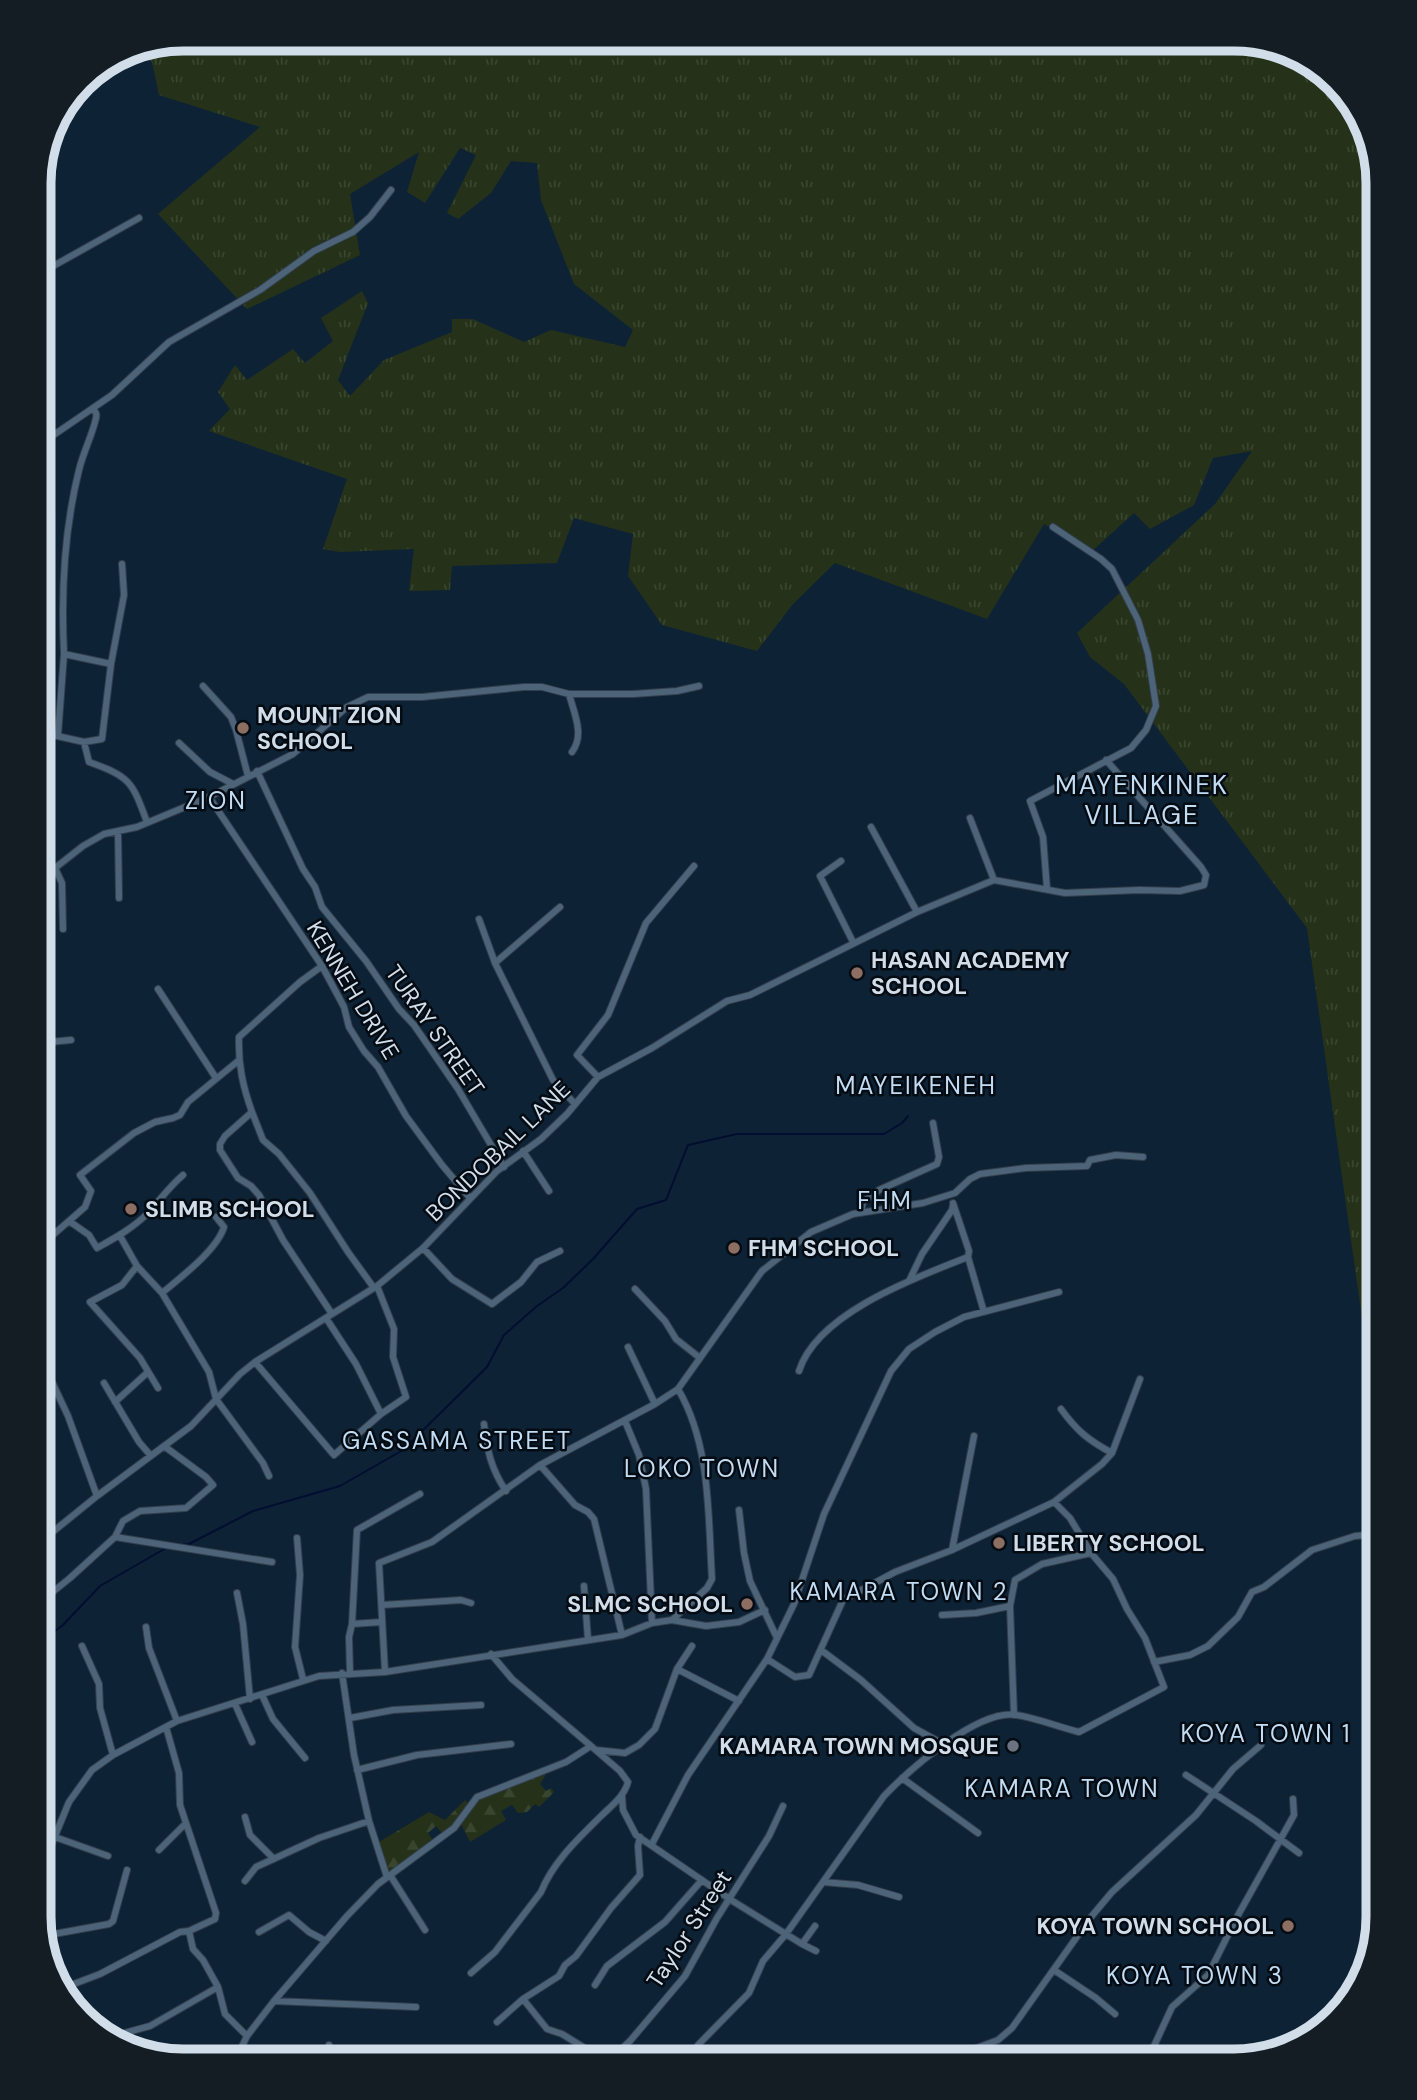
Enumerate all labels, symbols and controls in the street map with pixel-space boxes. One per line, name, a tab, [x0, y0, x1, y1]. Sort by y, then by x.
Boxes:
place label: MOUNT ZION SCHOOL	[257, 700, 401, 756]
marker: MOUNT ZION SCHOOL	[235, 720, 251, 736]
district label: MAYENKINEK VILLAGE	[1055, 768, 1229, 832]
district label: ZION	[185, 785, 247, 816]
street label: KENNEH DRIVE	[300, 915, 406, 1065]
place label: HASAN ACADEMY SCHOOL	[871, 945, 1070, 1001]
street label: TURAY STREET	[379, 959, 491, 1101]
marker: HASAN ACADEMY SCHOOL	[849, 965, 865, 981]
district label: MAYEIKENEH	[835, 1070, 997, 1101]
street label: BONDOBAIL LANE	[419, 1074, 577, 1228]
district label: FHM	[857, 1185, 913, 1216]
place label: SLIMB SCHOOL	[145, 1194, 315, 1224]
marker: SLIMB SCHOOL	[123, 1201, 139, 1217]
place label: FHM SCHOOL	[748, 1233, 899, 1263]
marker: FHM SCHOOL	[726, 1240, 742, 1256]
district label: GASSAMA STREET	[342, 1425, 572, 1456]
district label: LOKO TOWN	[624, 1453, 780, 1484]
place label: LIBERTY SCHOOL	[1013, 1528, 1205, 1558]
marker: LIBERTY SCHOOL	[991, 1535, 1007, 1551]
district label: KAMARA TOWN 2	[789, 1576, 1009, 1607]
place label: SLMC SCHOOL	[567, 1589, 733, 1619]
marker: SLMC SCHOOL	[739, 1596, 755, 1612]
district label: KOYA TOWN 1	[1180, 1718, 1352, 1749]
place label: KAMARA TOWN MOSQUE	[719, 1731, 999, 1761]
marker: KAMARA TOWN MOSQUE	[1005, 1738, 1021, 1754]
district label: KAMARA TOWN	[964, 1773, 1160, 1804]
street label: Taylor Street	[640, 1864, 738, 1994]
place label: KOYA TOWN SCHOOL	[1036, 1911, 1274, 1941]
marker: KOYA TOWN SCHOOL	[1280, 1918, 1296, 1934]
district label: KOYA TOWN 3	[1106, 1960, 1284, 1991]

